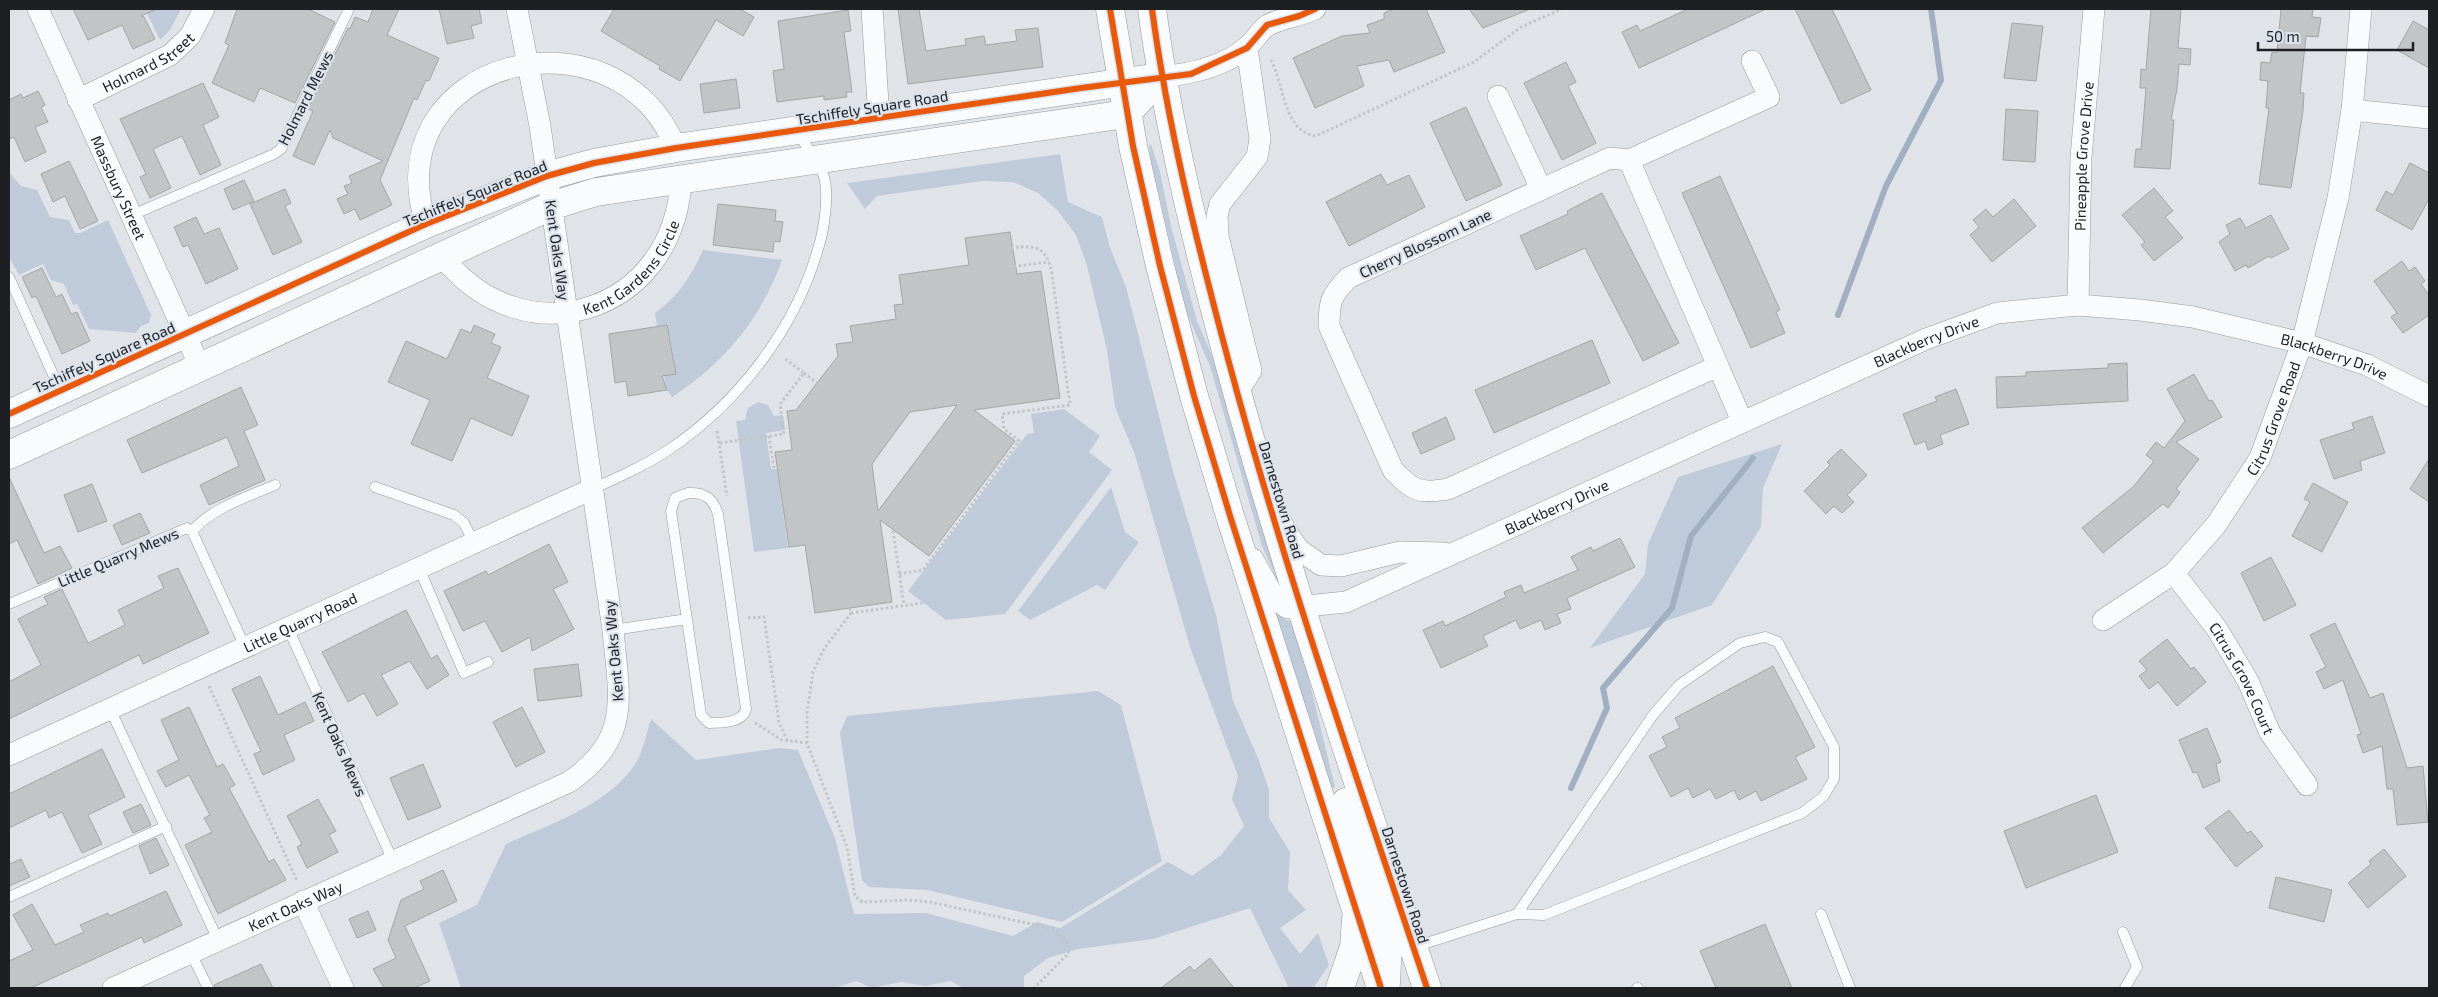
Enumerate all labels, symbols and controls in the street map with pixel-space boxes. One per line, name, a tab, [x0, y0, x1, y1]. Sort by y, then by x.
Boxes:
scale bar	[2258, 20, 2413, 52]
text: 50 m	[2266, 27, 2300, 45]
street label: Holmard Street	[99, 28, 198, 96]
street label: Holmard Mews	[274, 48, 336, 148]
street label: Pineapple Grove Drive	[2071, 81, 2097, 231]
street label: Tschiffely Square Road	[795, 86, 949, 128]
street label: Massbury Street	[87, 133, 150, 243]
street label: Tschiffely Square Road	[400, 156, 550, 230]
street label: Kent Oaks Way	[542, 199, 574, 302]
street label: Cherry Blossom Lane	[1356, 205, 1494, 281]
street label: Kent Gardens Circle	[580, 218, 682, 318]
street label: Blackberry Drive	[1871, 311, 1981, 371]
street label: Tschiffely Square Road	[30, 318, 178, 396]
street label: Blackberry Drive	[2279, 329, 2391, 383]
street label: Citrus Grove Road	[2242, 359, 2304, 479]
street label: Darnestown Road	[1256, 439, 1308, 561]
street label: Blackberry Drive	[1502, 475, 1611, 538]
street label: Little Quarry Mews	[55, 523, 182, 592]
street label: Little Quarry Road	[240, 588, 360, 656]
street label: Kent Oaks Way	[600, 600, 626, 702]
street label: Citrus Grove Court	[2206, 618, 2279, 737]
street label: Kent Oaks Mews	[309, 689, 371, 799]
street label: Darnestown Road	[1379, 824, 1433, 946]
street label: Kent Oaks Way	[245, 877, 345, 935]

